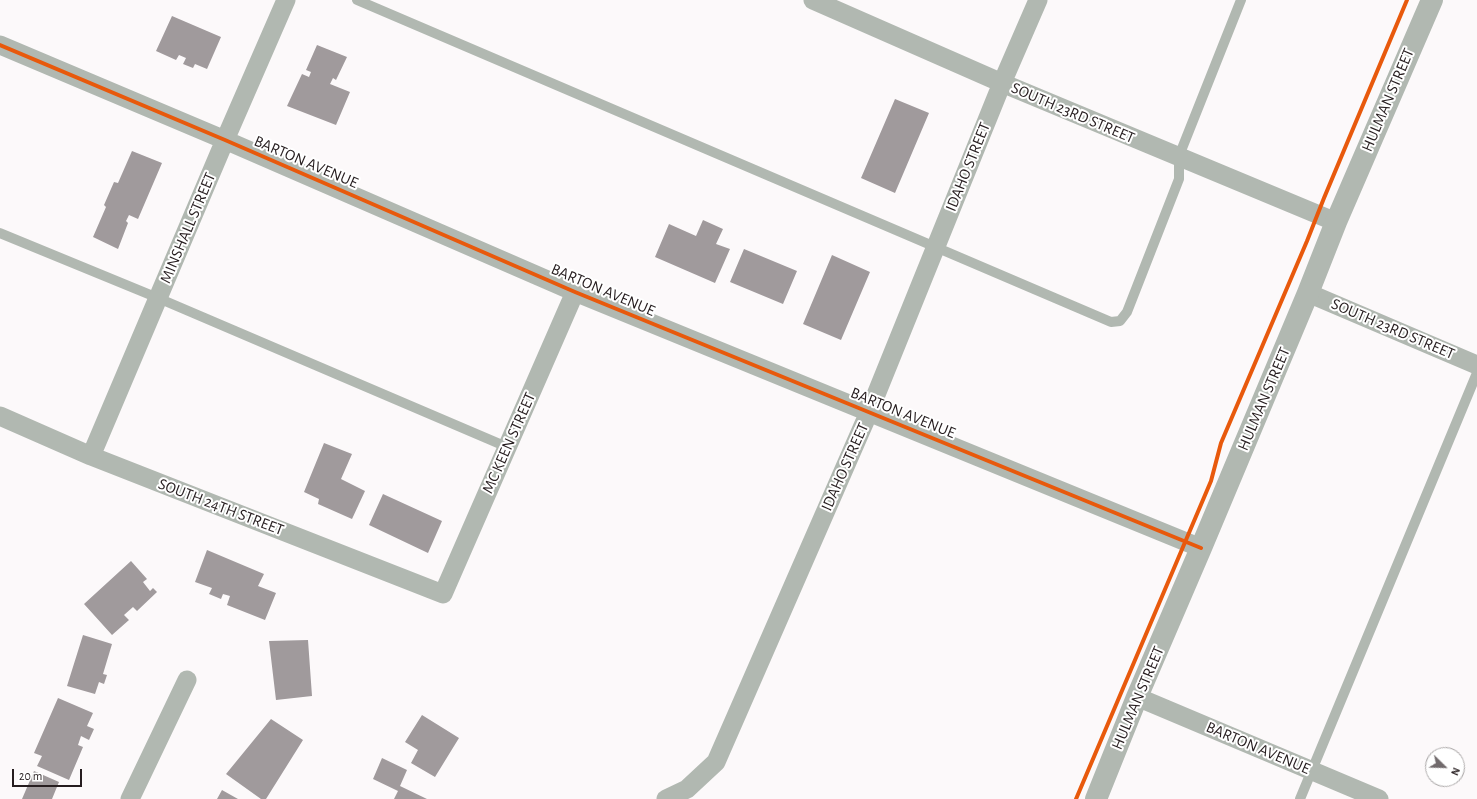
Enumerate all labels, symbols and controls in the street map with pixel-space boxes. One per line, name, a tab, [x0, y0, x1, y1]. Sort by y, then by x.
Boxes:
street label: HULMAN STREET	[1358, 45, 1418, 155]
street label: SOUTH 23RD STREET	[1008, 78, 1138, 148]
street label: IDAHO STREET	[941, 120, 995, 214]
street label: BARTON AVENUE	[251, 131, 361, 193]
street label: MINSHALL STREET	[156, 170, 220, 286]
street label: BARTON AVENUE	[548, 259, 658, 321]
street label: SOUTH 23RD STREET	[1328, 294, 1458, 364]
street label: HULMAN STREET	[1234, 344, 1294, 454]
street label: BARTON AVENUE	[848, 383, 958, 443]
street label: MC KEEN STREET	[478, 389, 540, 497]
street label: IDAHO STREET	[817, 420, 873, 514]
street label: SOUTH 24TH STREET	[156, 474, 286, 540]
street label: HULMAN STREET	[1108, 643, 1168, 753]
street label: BARTON AVENUE	[1203, 717, 1313, 779]
north arrow	[1425, 747, 1465, 787]
scale bar	[14, 761, 84, 787]
text: N	[1449, 766, 1462, 777]
text: 20 m	[19, 770, 42, 782]

